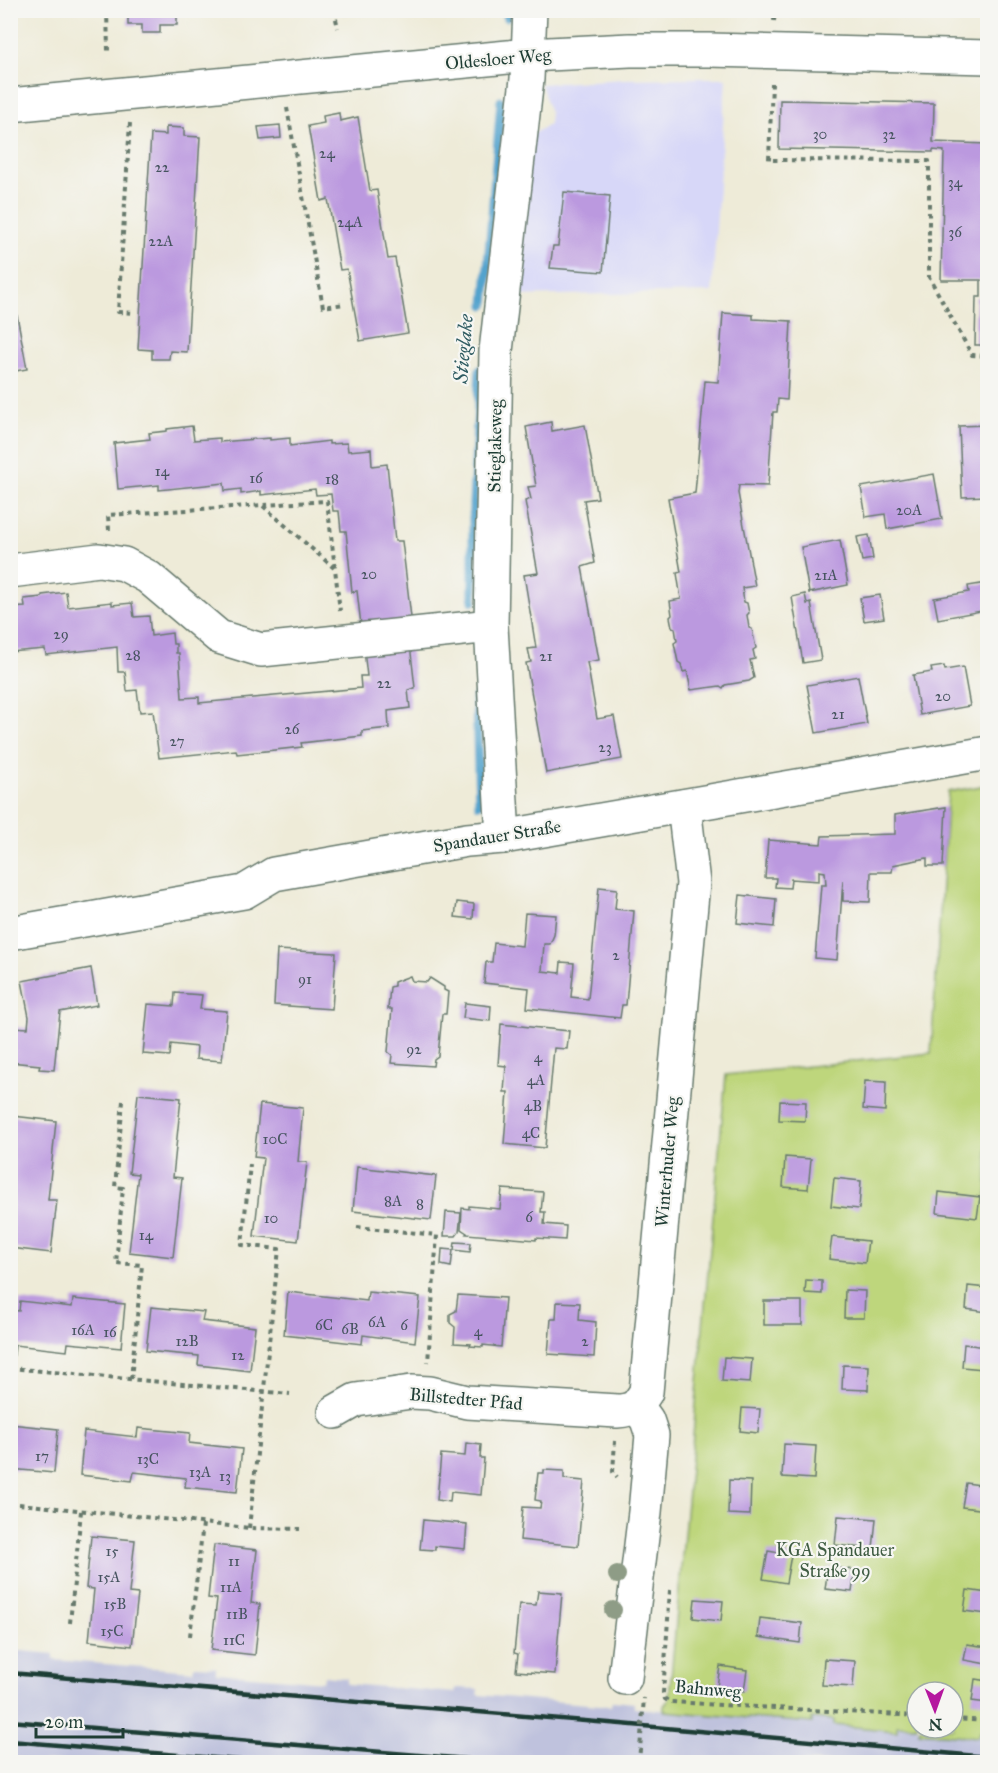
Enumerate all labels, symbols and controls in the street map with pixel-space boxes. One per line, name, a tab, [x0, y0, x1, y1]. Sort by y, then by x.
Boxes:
street label: Oldesloer Weg	[444, 43, 552, 76]
house number: 30	[813, 125, 827, 143]
house number: 32	[882, 125, 896, 143]
house number: 24	[319, 144, 336, 162]
house number: 22	[155, 158, 170, 176]
house number: 34	[948, 173, 963, 191]
house number: 24A	[337, 213, 363, 231]
house number: 36	[948, 223, 963, 241]
house number: 22A	[149, 232, 173, 250]
water label: Stieglake	[448, 313, 478, 385]
street label: Stieglakeweg	[483, 399, 508, 493]
house number: 14	[155, 462, 170, 480]
house number: 16	[249, 469, 264, 487]
house number: 18	[325, 470, 339, 488]
house number: 20A	[896, 501, 922, 519]
house number: 20	[361, 565, 377, 583]
house number: 21A	[814, 566, 838, 584]
house number: 29	[53, 625, 69, 643]
house number: 28	[125, 646, 141, 664]
house number: 21	[539, 647, 553, 665]
house number: 22	[377, 674, 392, 692]
house number: 20	[935, 687, 951, 705]
house number: 21	[831, 705, 845, 723]
house number: 26	[284, 720, 301, 738]
house number: 27	[170, 732, 185, 750]
house number: 23	[598, 738, 612, 756]
street label: Spandauer Straße	[432, 815, 562, 857]
house number: 2	[612, 946, 620, 964]
house number: 91	[298, 970, 312, 988]
house number: 92	[406, 1040, 422, 1058]
house number: 4	[534, 1048, 543, 1066]
house number: 4A	[527, 1071, 545, 1089]
street label: Winterhuder Weg	[650, 1095, 685, 1228]
house number: 4B	[524, 1097, 542, 1115]
house number: 4C	[522, 1124, 540, 1142]
house number: 10C	[263, 1130, 287, 1148]
house number: 8A	[384, 1192, 402, 1210]
house number: 8	[416, 1195, 424, 1213]
house number: 6	[525, 1208, 534, 1226]
house number: 10	[264, 1209, 278, 1227]
house number: 14	[139, 1226, 154, 1244]
house number: 6A	[368, 1313, 386, 1331]
house number: 6C	[315, 1316, 333, 1334]
house number: 6	[400, 1316, 409, 1334]
house number: 6B	[341, 1320, 359, 1338]
house number: 16A	[71, 1321, 95, 1339]
house number: 4	[474, 1322, 483, 1340]
house number: 16	[103, 1323, 118, 1341]
house number: 12B	[175, 1332, 199, 1350]
house number: 2	[581, 1332, 589, 1350]
house number: 12	[231, 1346, 245, 1364]
street label: Billstedter Pfad	[409, 1383, 523, 1415]
house number: 17	[35, 1447, 49, 1465]
house number: 13C	[137, 1450, 159, 1468]
house number: 13A	[189, 1463, 211, 1481]
house number: 13	[219, 1467, 231, 1485]
park label: KGA Spandauer Straße 99	[776, 1539, 894, 1582]
house number: 15	[106, 1542, 118, 1560]
house number: 11	[228, 1552, 240, 1570]
house number: 15A	[98, 1568, 120, 1586]
house number: 11A	[220, 1578, 242, 1596]
house number: 15B	[104, 1595, 126, 1613]
house number: 11B	[226, 1605, 248, 1623]
house number: 15C	[100, 1622, 124, 1640]
house number: 11C	[223, 1631, 245, 1649]
street label: Bahnweg	[674, 1675, 743, 1704]
north arrow	[905, 1680, 965, 1740]
scale bar	[36, 1701, 123, 1739]
text: 20 m	[45, 1711, 83, 1733]
text: N	[928, 1715, 942, 1734]

